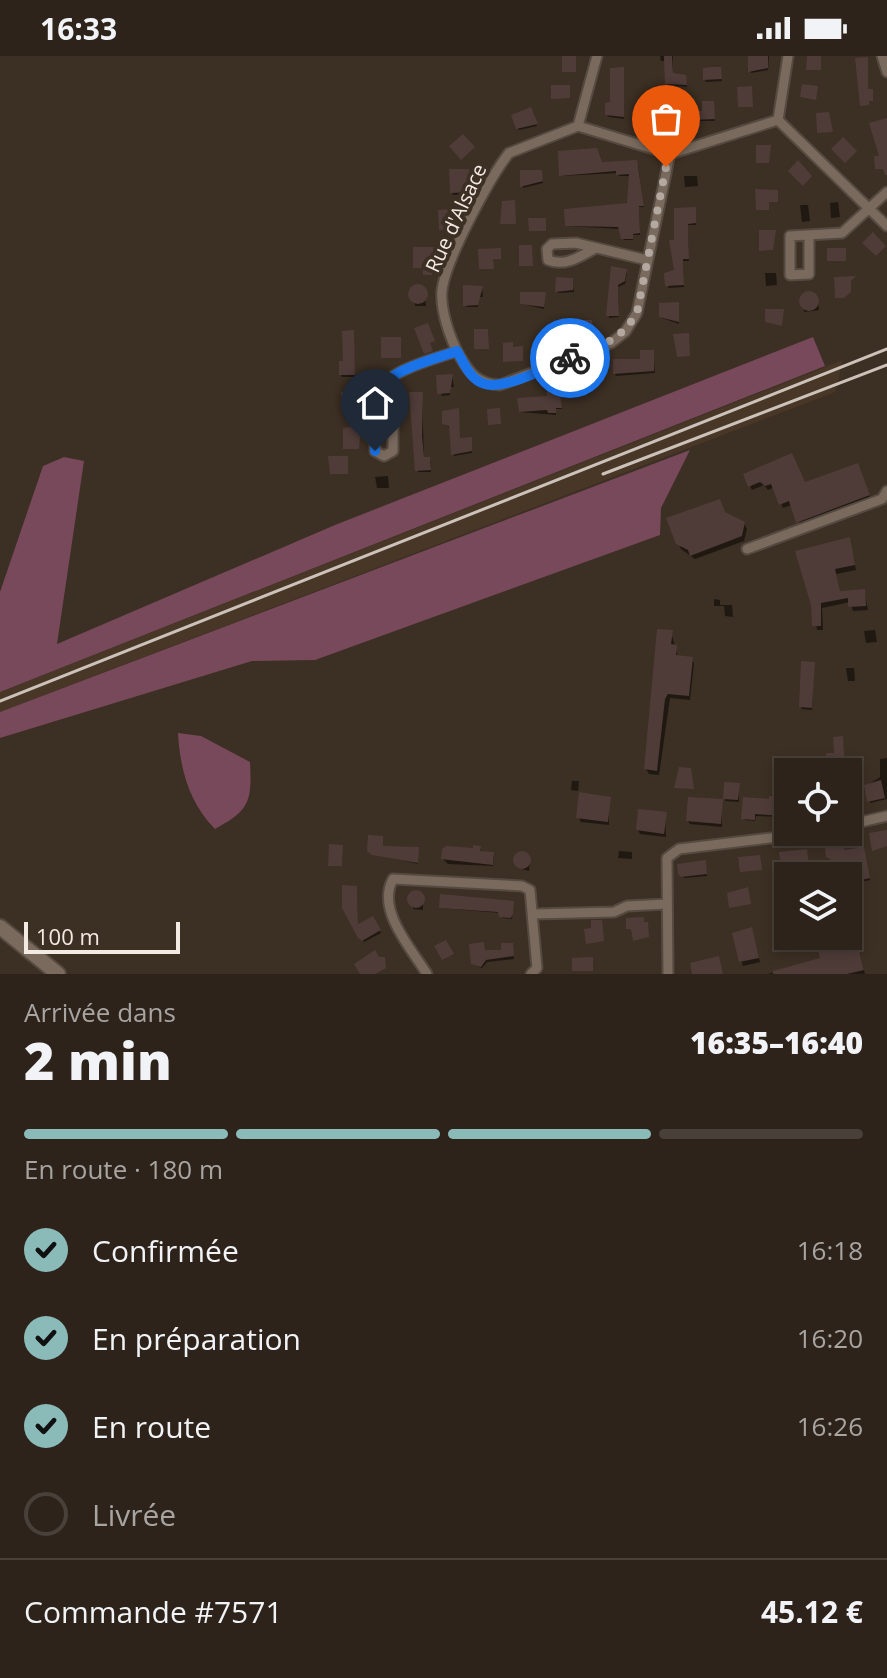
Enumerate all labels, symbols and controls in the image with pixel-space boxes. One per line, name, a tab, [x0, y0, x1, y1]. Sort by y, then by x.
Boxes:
text: 16:33	[40, 8, 117, 49]
pin	[632, 85, 700, 167]
icon: bag	[644, 97, 688, 141]
street label: Rue d'Alsace	[419, 159, 492, 276]
courier	[530, 318, 610, 398]
icon: bike	[548, 336, 592, 380]
pin	[341, 369, 409, 451]
icon: home	[353, 381, 397, 425]
map controls	[774, 758, 862, 950]
button: locate	[774, 758, 862, 846]
button: layers	[774, 862, 862, 950]
scale bar	[24, 918, 180, 954]
text: 100 m	[36, 921, 100, 951]
text: Arrivée dans	[24, 994, 176, 1030]
text: 16:35–16:40	[690, 1022, 863, 1063]
text: 2 min	[24, 1024, 172, 1095]
text: En route · 180 m	[24, 1151, 223, 1187]
icon: check	[24, 1228, 68, 1272]
text: Confirmée	[92, 1230, 239, 1271]
text: 16:18	[797, 1232, 863, 1268]
icon: check	[24, 1316, 68, 1360]
text: En préparation	[92, 1318, 301, 1359]
text: 16:20	[797, 1320, 863, 1356]
icon: check	[24, 1404, 68, 1448]
text: En route	[92, 1406, 211, 1447]
text: 16:26	[797, 1408, 863, 1444]
text: Livrée	[92, 1494, 176, 1535]
text: Commande #7571	[24, 1591, 283, 1632]
text: 45.12 €	[761, 1591, 863, 1632]

